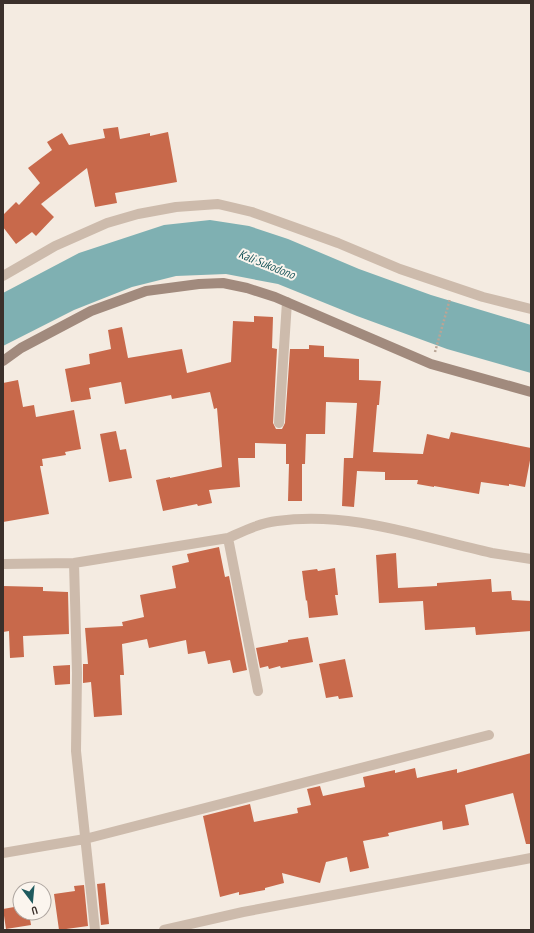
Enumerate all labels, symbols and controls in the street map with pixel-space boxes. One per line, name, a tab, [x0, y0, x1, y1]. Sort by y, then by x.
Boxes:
water label: Kali Sukodono	[237, 246, 298, 282]
north arrow	[12, 881, 52, 921]
text: U	[30, 903, 39, 918]

